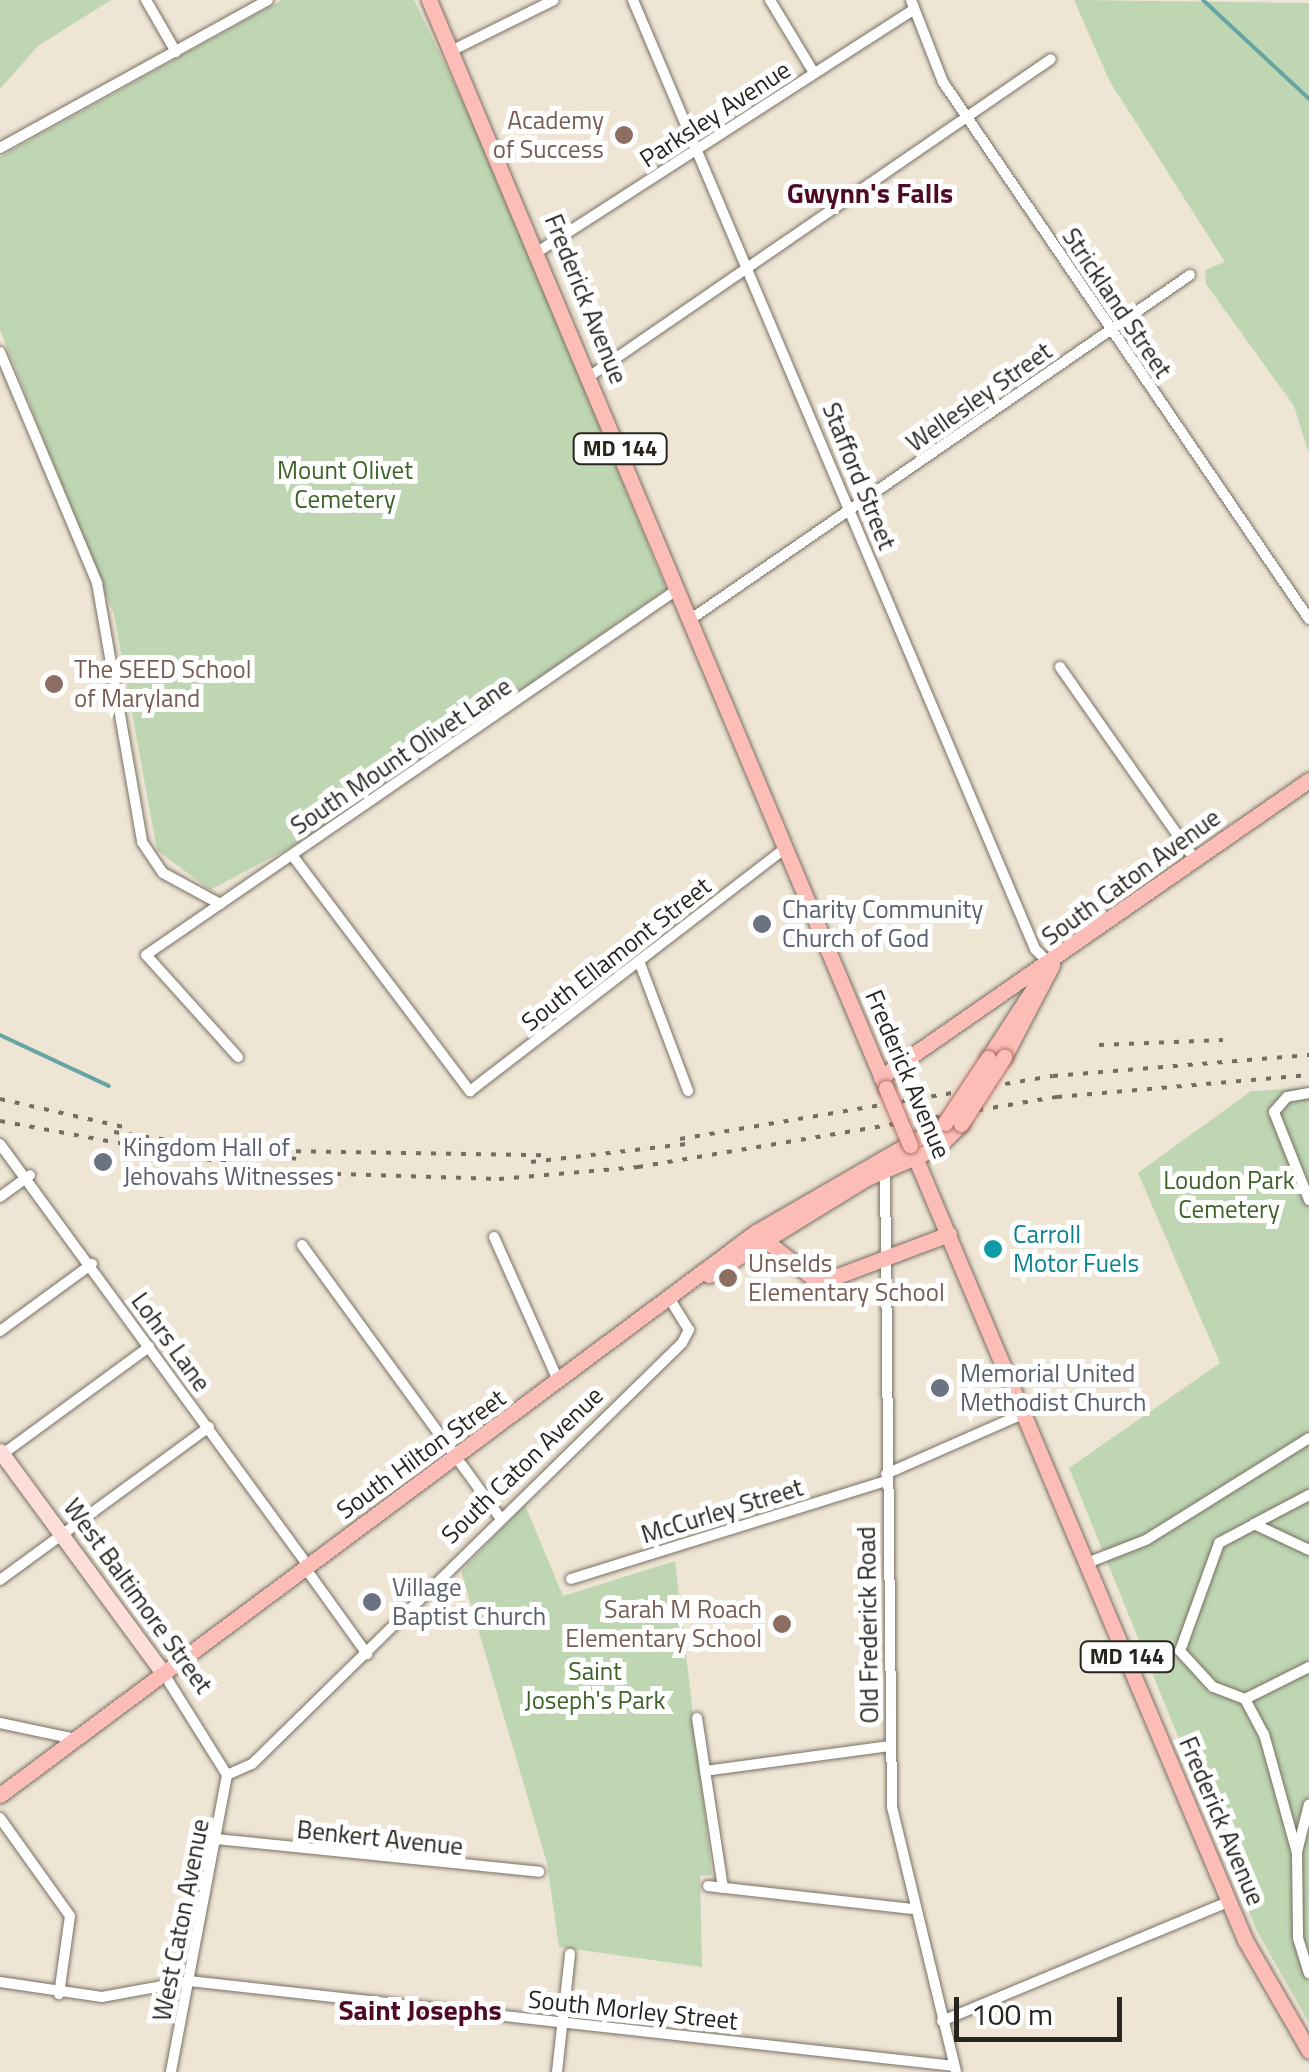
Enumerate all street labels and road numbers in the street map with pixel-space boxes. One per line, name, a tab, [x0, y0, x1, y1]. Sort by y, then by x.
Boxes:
street label: Parksley Avenue	[634, 54, 796, 174]
street label: Frederick Avenue	[538, 210, 634, 388]
street label: Strickland Street	[1056, 222, 1178, 384]
street label: Wellesley Street	[901, 336, 1057, 458]
street label: Stafford Street	[816, 398, 902, 554]
road number: MD 144	[572, 432, 668, 466]
street label: South Mount Olivet Lane	[285, 671, 517, 841]
street label: South Caton Avenue	[1036, 802, 1226, 952]
street label: South Ellamont Street	[515, 871, 717, 1037]
street label: Frederick Avenue	[859, 985, 957, 1163]
street label: Lohrs Lane	[125, 1287, 217, 1397]
street label: South Caton Avenue	[435, 1380, 609, 1550]
street label: South Hilton Street	[331, 1383, 511, 1525]
street label: McCurley Street	[638, 1472, 806, 1550]
street label: West Baltimore Street	[57, 1493, 219, 1699]
street label: Old Frederick Road	[851, 1526, 885, 1724]
road number: MD 144	[1080, 1640, 1174, 1674]
street label: Frederick Avenue	[1173, 1732, 1271, 1910]
street label: Benkert Avenue	[295, 1814, 465, 1862]
street label: West Caton Avenue	[147, 1816, 215, 2024]
street label: South Morley Street	[527, 1984, 739, 2036]

